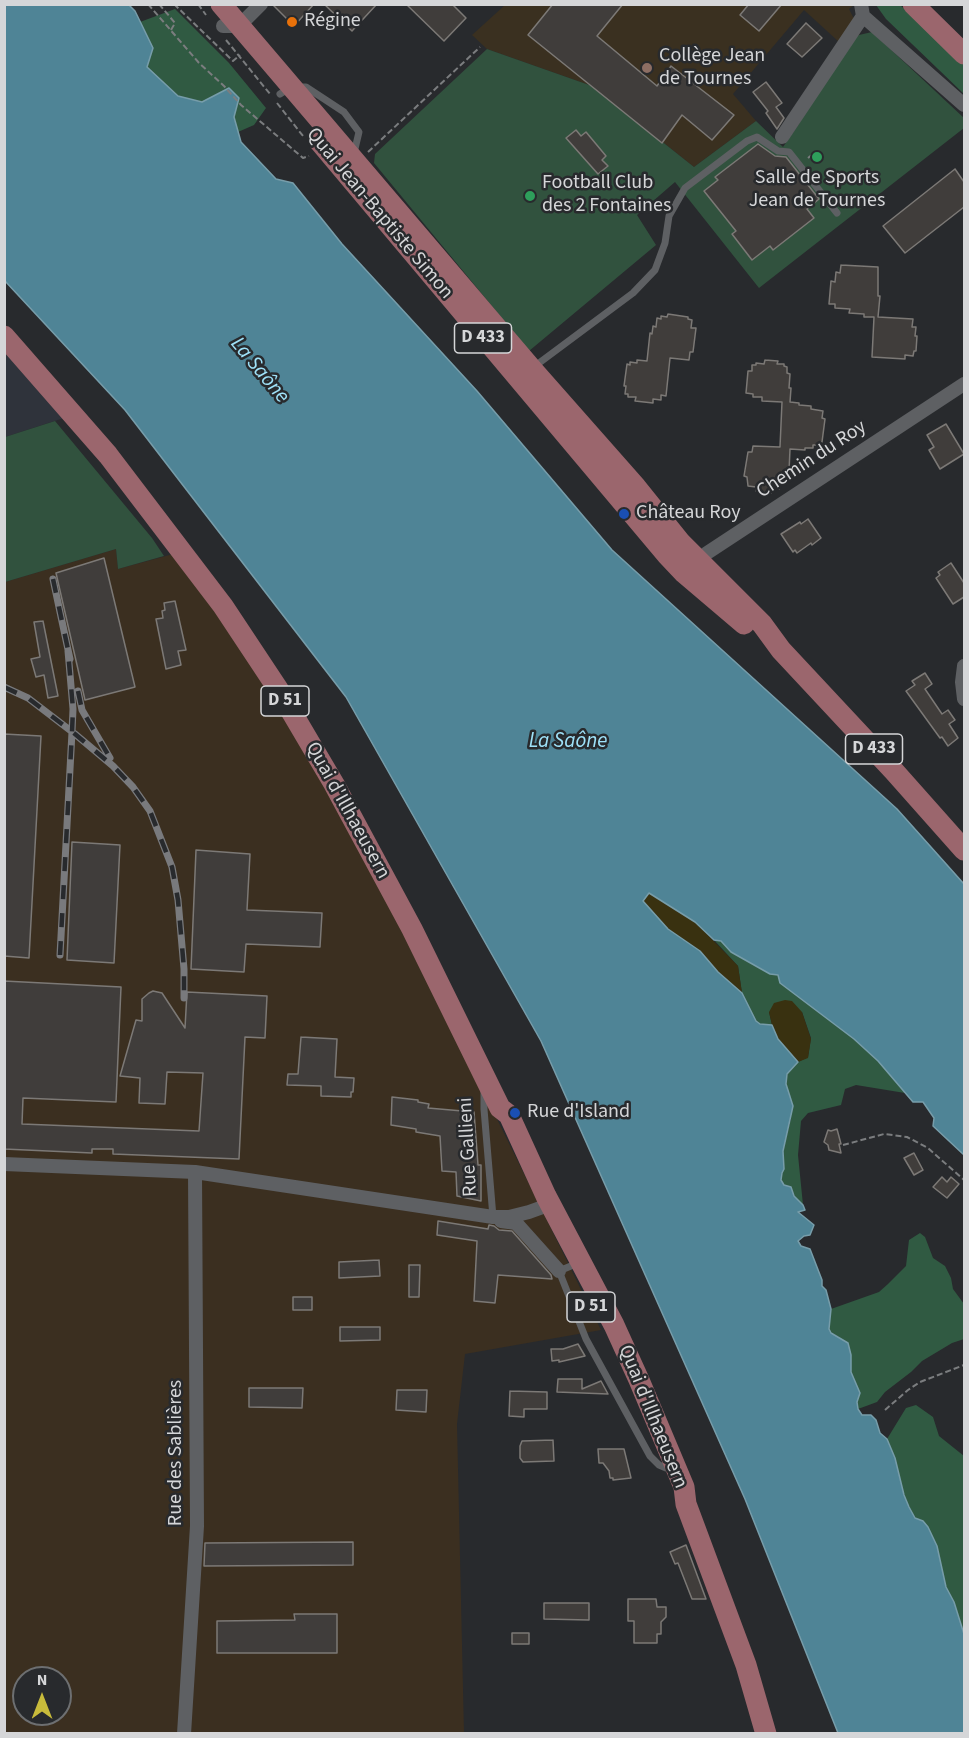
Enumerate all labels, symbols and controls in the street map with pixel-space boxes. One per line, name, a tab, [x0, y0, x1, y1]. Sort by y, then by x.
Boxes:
place label: Régine	[304, 10, 361, 34]
marker: Régine	[285, 15, 299, 29]
place label: Collège Jean de Tournes	[659, 45, 765, 92]
marker: Collège Jean de Tournes	[640, 61, 654, 75]
street label: Quai Jean-Baptiste Simon	[300, 123, 458, 305]
marker: Salle de Sports Jean de Tournes	[810, 150, 824, 164]
place label: Salle de Sports Jean de Tournes	[749, 167, 885, 214]
place label: Football Club des 2 Fontaines	[542, 172, 671, 219]
marker: Football Club des 2 Fontaines	[523, 189, 537, 203]
road number: D 433	[454, 323, 512, 353]
water label: La Saône	[224, 333, 294, 409]
street label: Chemin du Roy	[753, 416, 871, 504]
place label: Château Roy	[636, 502, 740, 526]
marker: Château Roy	[617, 507, 631, 521]
road number: D 51	[261, 686, 309, 716]
water label: La Saône	[529, 729, 607, 755]
road number: D 433	[846, 734, 902, 764]
street label: Quai d'Illhaeusern	[300, 738, 394, 884]
street label: Rue Gallieni	[454, 1097, 484, 1197]
place label: Rue d'Island	[527, 1101, 630, 1125]
marker: Rue d'Island	[508, 1106, 522, 1120]
road number: D 51	[567, 1292, 615, 1322]
street label: Quai d'Illhaeusern	[612, 1342, 692, 1492]
street label: Rue des Sablières	[165, 1380, 189, 1526]
north arrow	[12, 1666, 72, 1726]
text: N	[37, 1669, 47, 1691]

